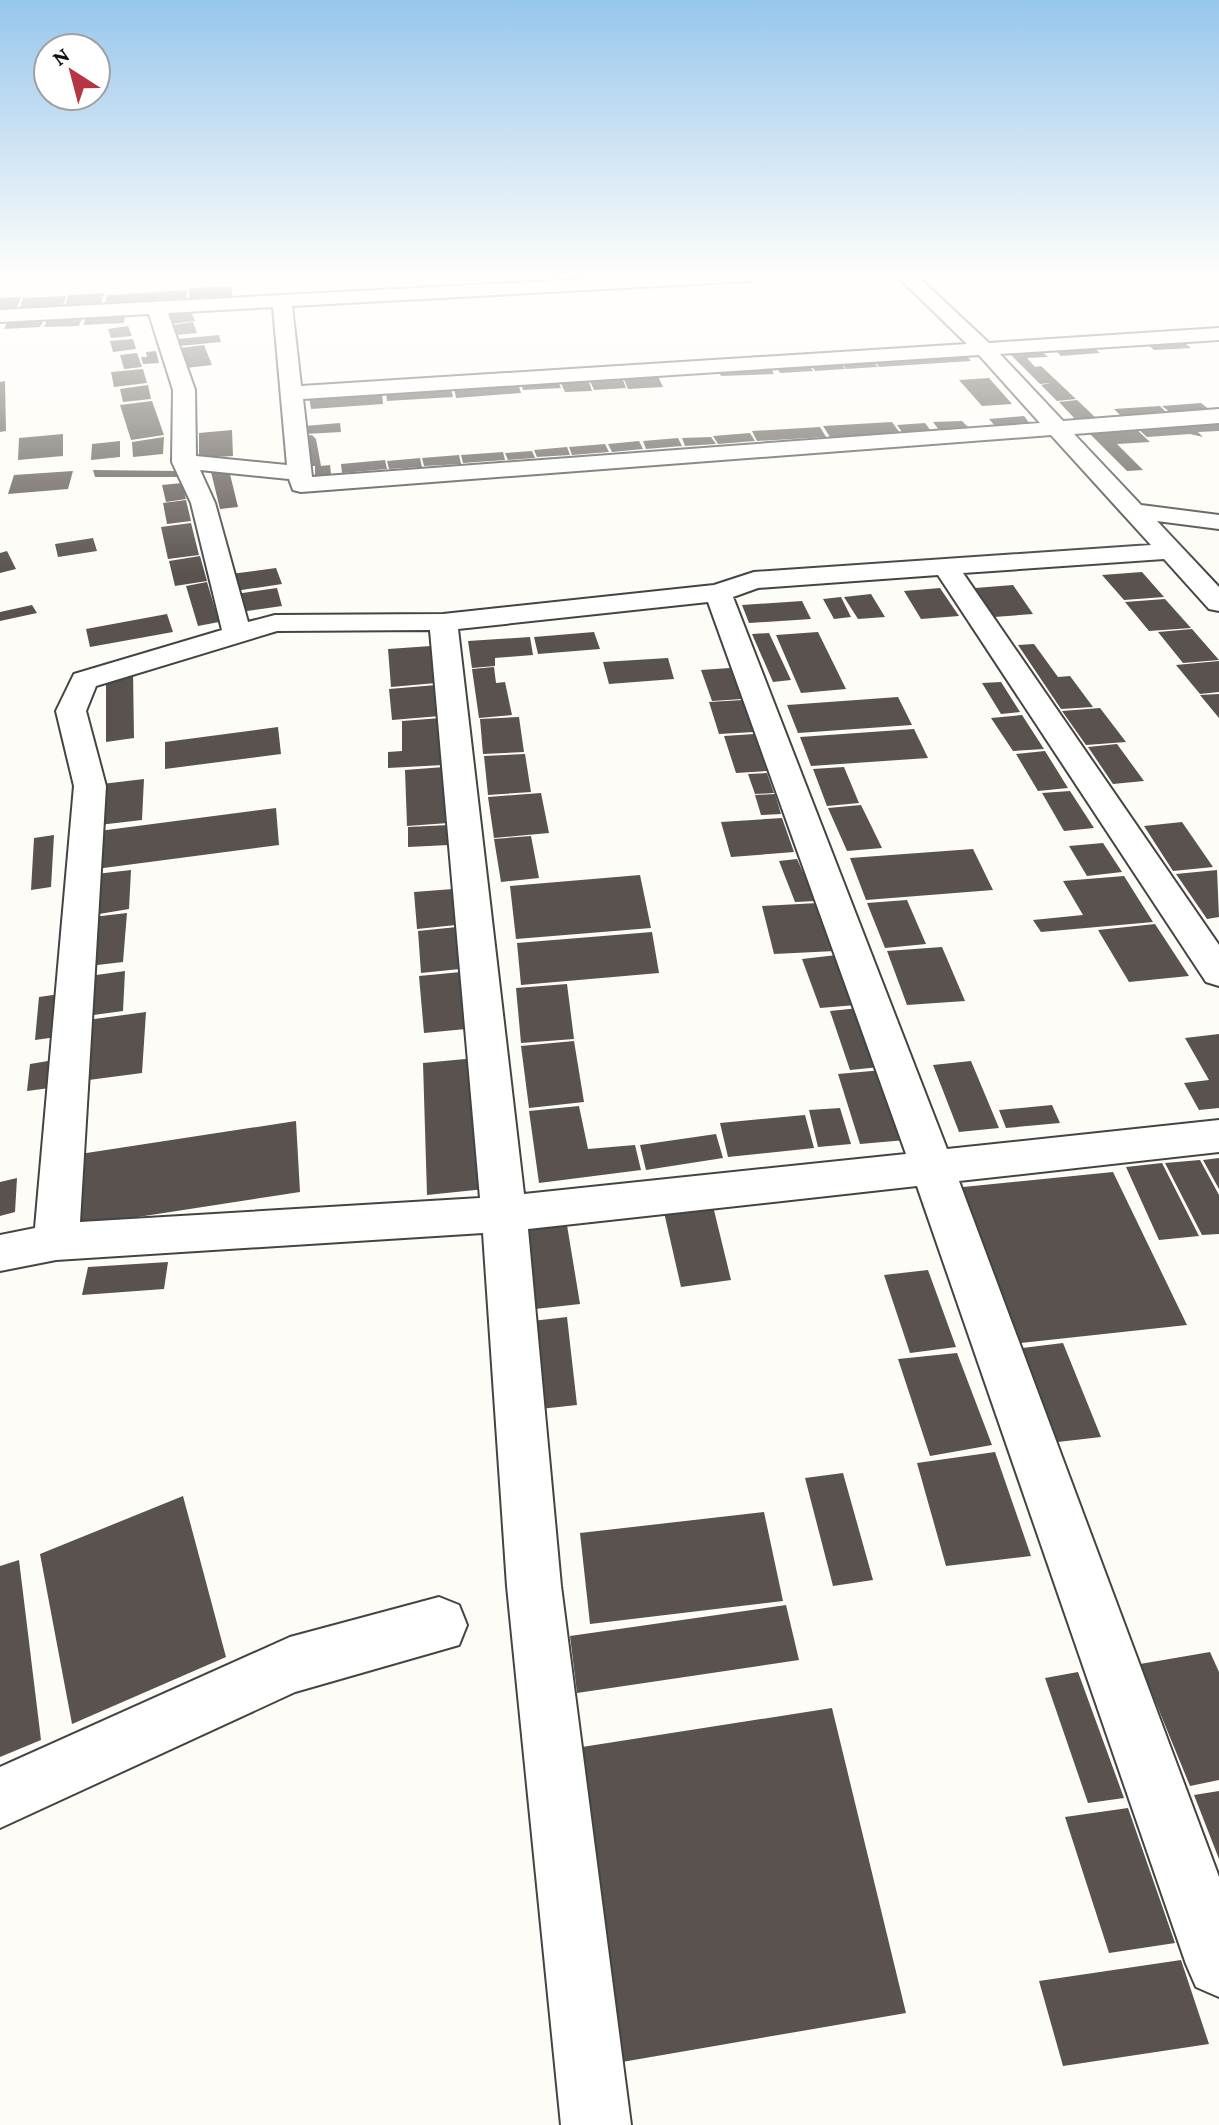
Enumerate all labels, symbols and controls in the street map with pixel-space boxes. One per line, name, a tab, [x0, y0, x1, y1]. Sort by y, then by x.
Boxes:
north arrow	[32, 32, 112, 112]
text: N	[47, 42, 74, 71]

